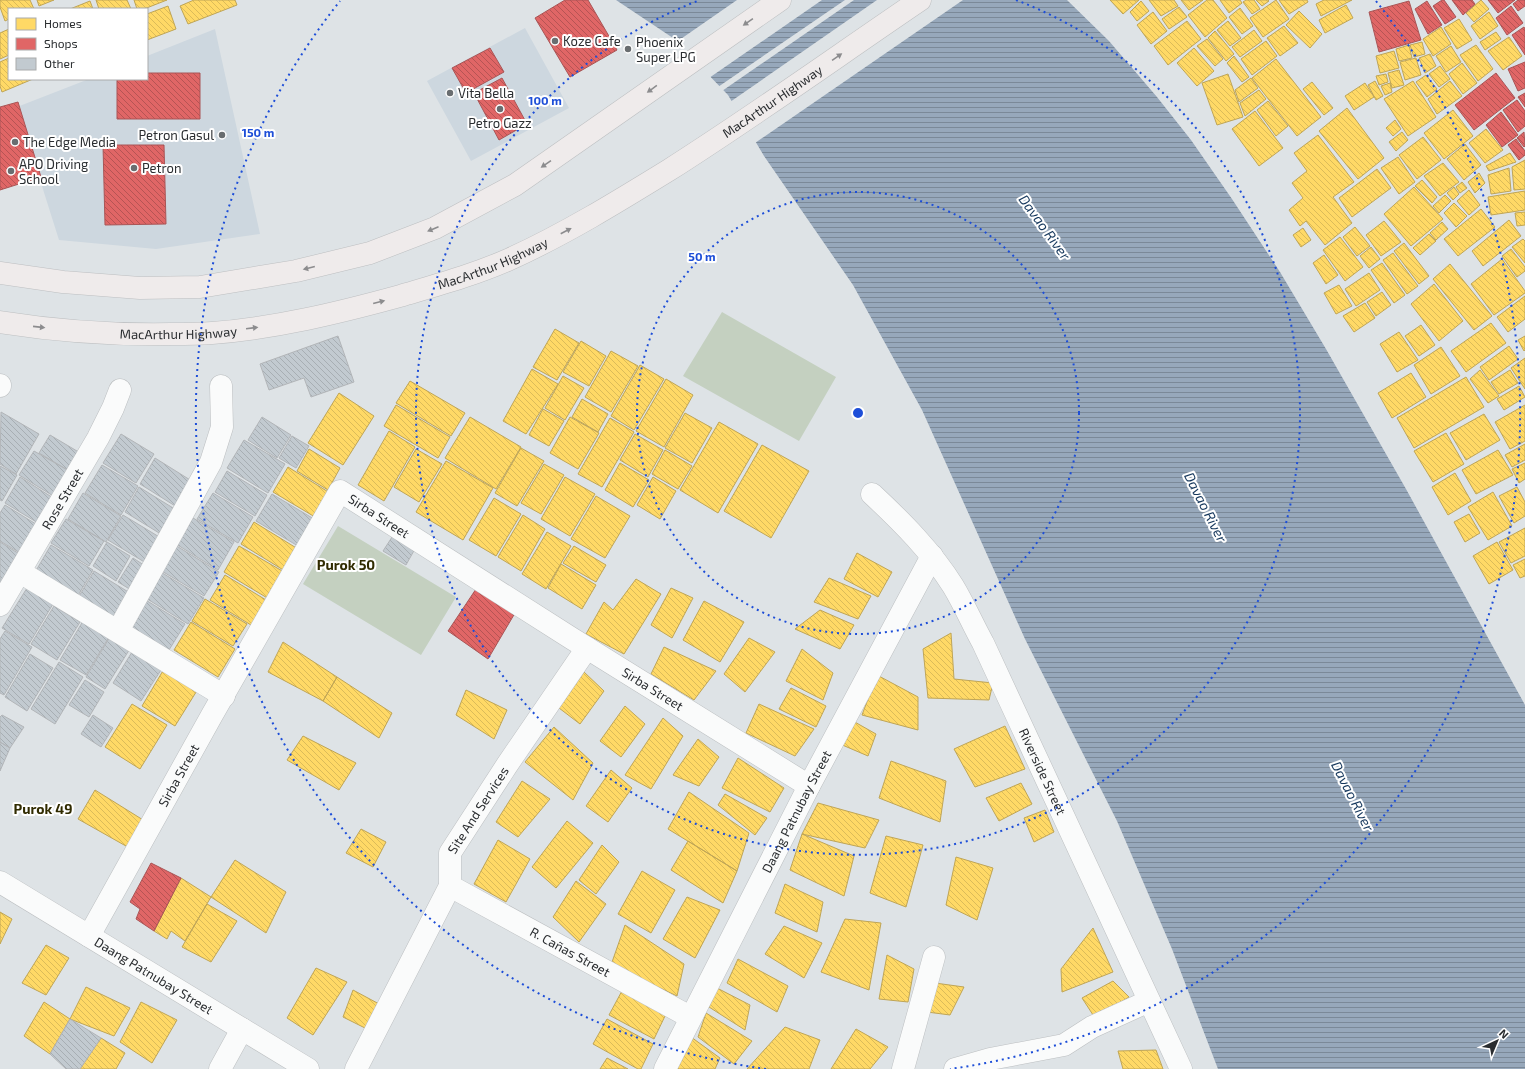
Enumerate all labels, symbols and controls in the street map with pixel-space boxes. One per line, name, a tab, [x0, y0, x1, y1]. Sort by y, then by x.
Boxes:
legend	[8, 8, 148, 80]
text: Homes	[44, 16, 82, 30]
one-way arrow	[743, 18, 753, 26]
place label: Koze Cafe	[563, 33, 621, 49]
place label: Phoenix Super LPG	[636, 34, 696, 65]
text: Shops	[44, 36, 78, 50]
marker: Koze Cafe	[550, 36, 560, 46]
marker: Phoenix Super LPG	[623, 44, 633, 54]
one-way arrow	[832, 53, 842, 61]
text: Other	[44, 56, 75, 70]
street label: MacArthur Highway	[719, 62, 825, 141]
place label: Vita Bella	[458, 85, 514, 101]
one-way arrow	[646, 85, 657, 93]
marker: Vita Bella	[445, 88, 455, 98]
text: 100 m	[528, 93, 562, 107]
marker: Petro Gazz	[495, 104, 505, 114]
place label: Petro Gazz	[468, 115, 532, 131]
text: 150 m	[242, 125, 274, 139]
place label: Petron Gasul	[138, 127, 214, 143]
marker: Petron Gasul	[217, 130, 227, 140]
place label: The Edge Media	[23, 134, 116, 150]
marker: The Edge Media	[10, 137, 20, 147]
place label: APO Driving School	[19, 156, 88, 187]
place label: Petron	[142, 160, 182, 176]
one-way arrow	[540, 161, 551, 168]
marker: Petron	[129, 163, 139, 173]
marker: APO Driving School	[6, 166, 16, 176]
water label: Davao River	[1016, 191, 1075, 263]
one-way arrow	[427, 226, 439, 232]
one-way arrow	[560, 228, 571, 234]
street label: MacArthur Highway	[436, 234, 551, 292]
text: 50 m	[688, 249, 716, 263]
one-way arrow	[303, 265, 315, 271]
one-way arrow	[373, 298, 385, 304]
street label: MacArthur Highway	[119, 323, 238, 342]
one-way arrow	[33, 324, 45, 330]
one-way arrow	[246, 325, 258, 331]
centre of rings	[851, 406, 865, 420]
street label: Rose Street	[38, 465, 86, 532]
water label: Davao River	[1181, 469, 1231, 545]
street label: Sirba Street	[345, 490, 412, 541]
district label: Purok 50	[317, 556, 375, 573]
street label: Sirba Street	[619, 664, 686, 714]
street label: Riverside Street	[1016, 726, 1070, 817]
street label: Sirba Street	[155, 741, 202, 809]
street label: Daang Patnubay Street	[758, 748, 835, 875]
water label: Davao River	[1328, 758, 1378, 834]
street label: Site And Services	[444, 763, 512, 857]
district label: Purok 49	[13, 800, 73, 817]
street label: R. Cañas Street	[527, 923, 613, 980]
street label: Daang Patnubay Street	[92, 933, 216, 1017]
north arrow	[1477, 1021, 1517, 1061]
text: N	[1497, 1026, 1512, 1041]

